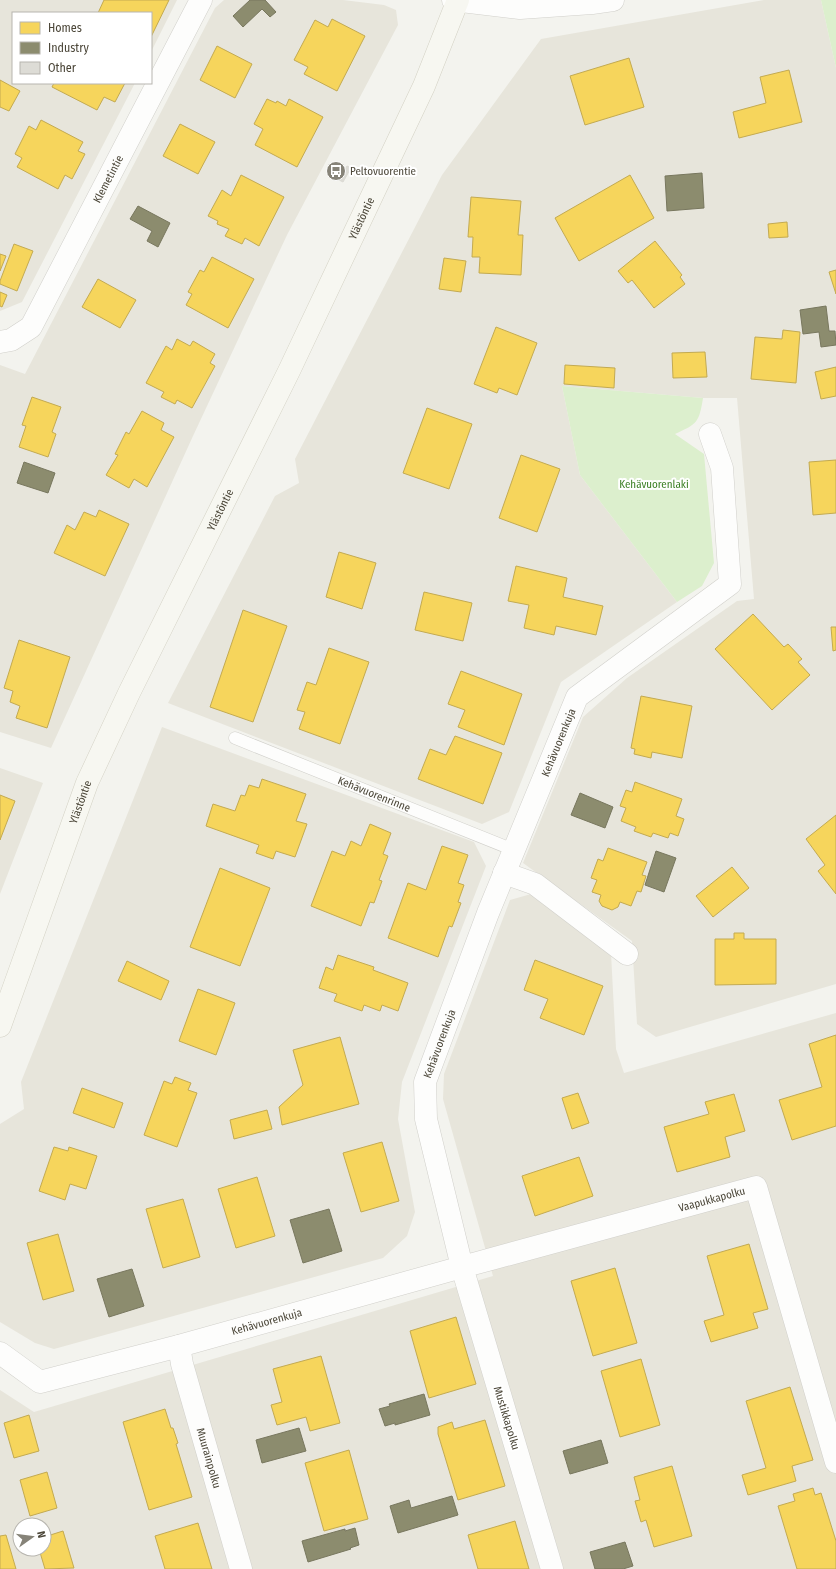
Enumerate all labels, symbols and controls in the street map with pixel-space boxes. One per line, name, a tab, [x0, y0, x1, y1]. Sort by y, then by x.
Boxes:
legend	[12, 12, 152, 84]
text: Homes	[48, 21, 82, 35]
text: Industry	[48, 41, 89, 55]
text: Other	[48, 61, 77, 75]
street label: Klemetintie	[91, 153, 126, 205]
bus stop icon: Peltovuorentie	[325, 160, 347, 182]
place label: Peltovuorentie	[350, 165, 416, 178]
street label: Ylästöntie	[346, 195, 377, 242]
park label: Kehävuorenlaki	[619, 478, 689, 491]
street label: Ylästöntie	[205, 487, 236, 533]
street label: Kehävuorenkuja	[539, 707, 579, 779]
street label: Kehävuorenrinne	[336, 774, 412, 815]
street label: Ylästöntie	[67, 779, 94, 826]
street label: Kehävuorenkuja	[421, 1008, 458, 1080]
street label: Vaapukkapolku	[677, 1184, 747, 1215]
street label: Kehävuorenkuja	[230, 1306, 303, 1338]
street label: Mustikkapolku	[491, 1385, 522, 1451]
street label: Muurainpolku	[194, 1426, 223, 1490]
north arrow	[12, 1517, 52, 1557]
text: N	[34, 1530, 48, 1539]

